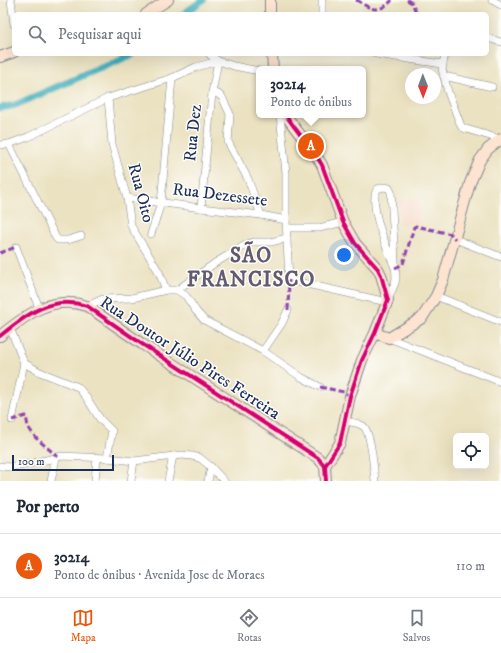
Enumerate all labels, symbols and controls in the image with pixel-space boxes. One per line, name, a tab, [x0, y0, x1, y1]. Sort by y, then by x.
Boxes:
search box	[12, 12, 489, 56]
icon: search	[26, 23, 48, 45]
text: Pesquisar aqui	[58, 25, 141, 44]
popup	[256, 66, 366, 118]
north arrow	[405, 68, 441, 104]
text: 30214	[270, 75, 305, 94]
text: Ponto de ônibus	[270, 94, 352, 110]
street label: Rua Dez	[179, 103, 207, 163]
pin: A	[298, 131, 324, 161]
street label: Rua Oito	[123, 161, 159, 225]
street label: Rua Dezessete	[171, 178, 269, 212]
district label: SÃO FRANCISCO	[187, 241, 315, 293]
your location	[334, 245, 354, 265]
street label: Rua Doutor Júlio Pires Ferreira	[96, 291, 285, 425]
map controls	[453, 433, 489, 469]
button: locate	[453, 433, 489, 469]
scale bar	[12, 453, 114, 472]
text: 100 m	[18, 455, 44, 469]
text: Por perto	[16, 496, 79, 518]
text: 30214	[54, 548, 89, 567]
text: A	[25, 558, 33, 574]
text: 110 m	[456, 558, 485, 574]
text: Ponto de ônibus · Avenida Jose de Moraes	[54, 567, 265, 583]
tab: Mapa	[71, 607, 96, 645]
tab: Rotas	[237, 607, 261, 645]
tab: Salvos	[403, 607, 430, 645]

